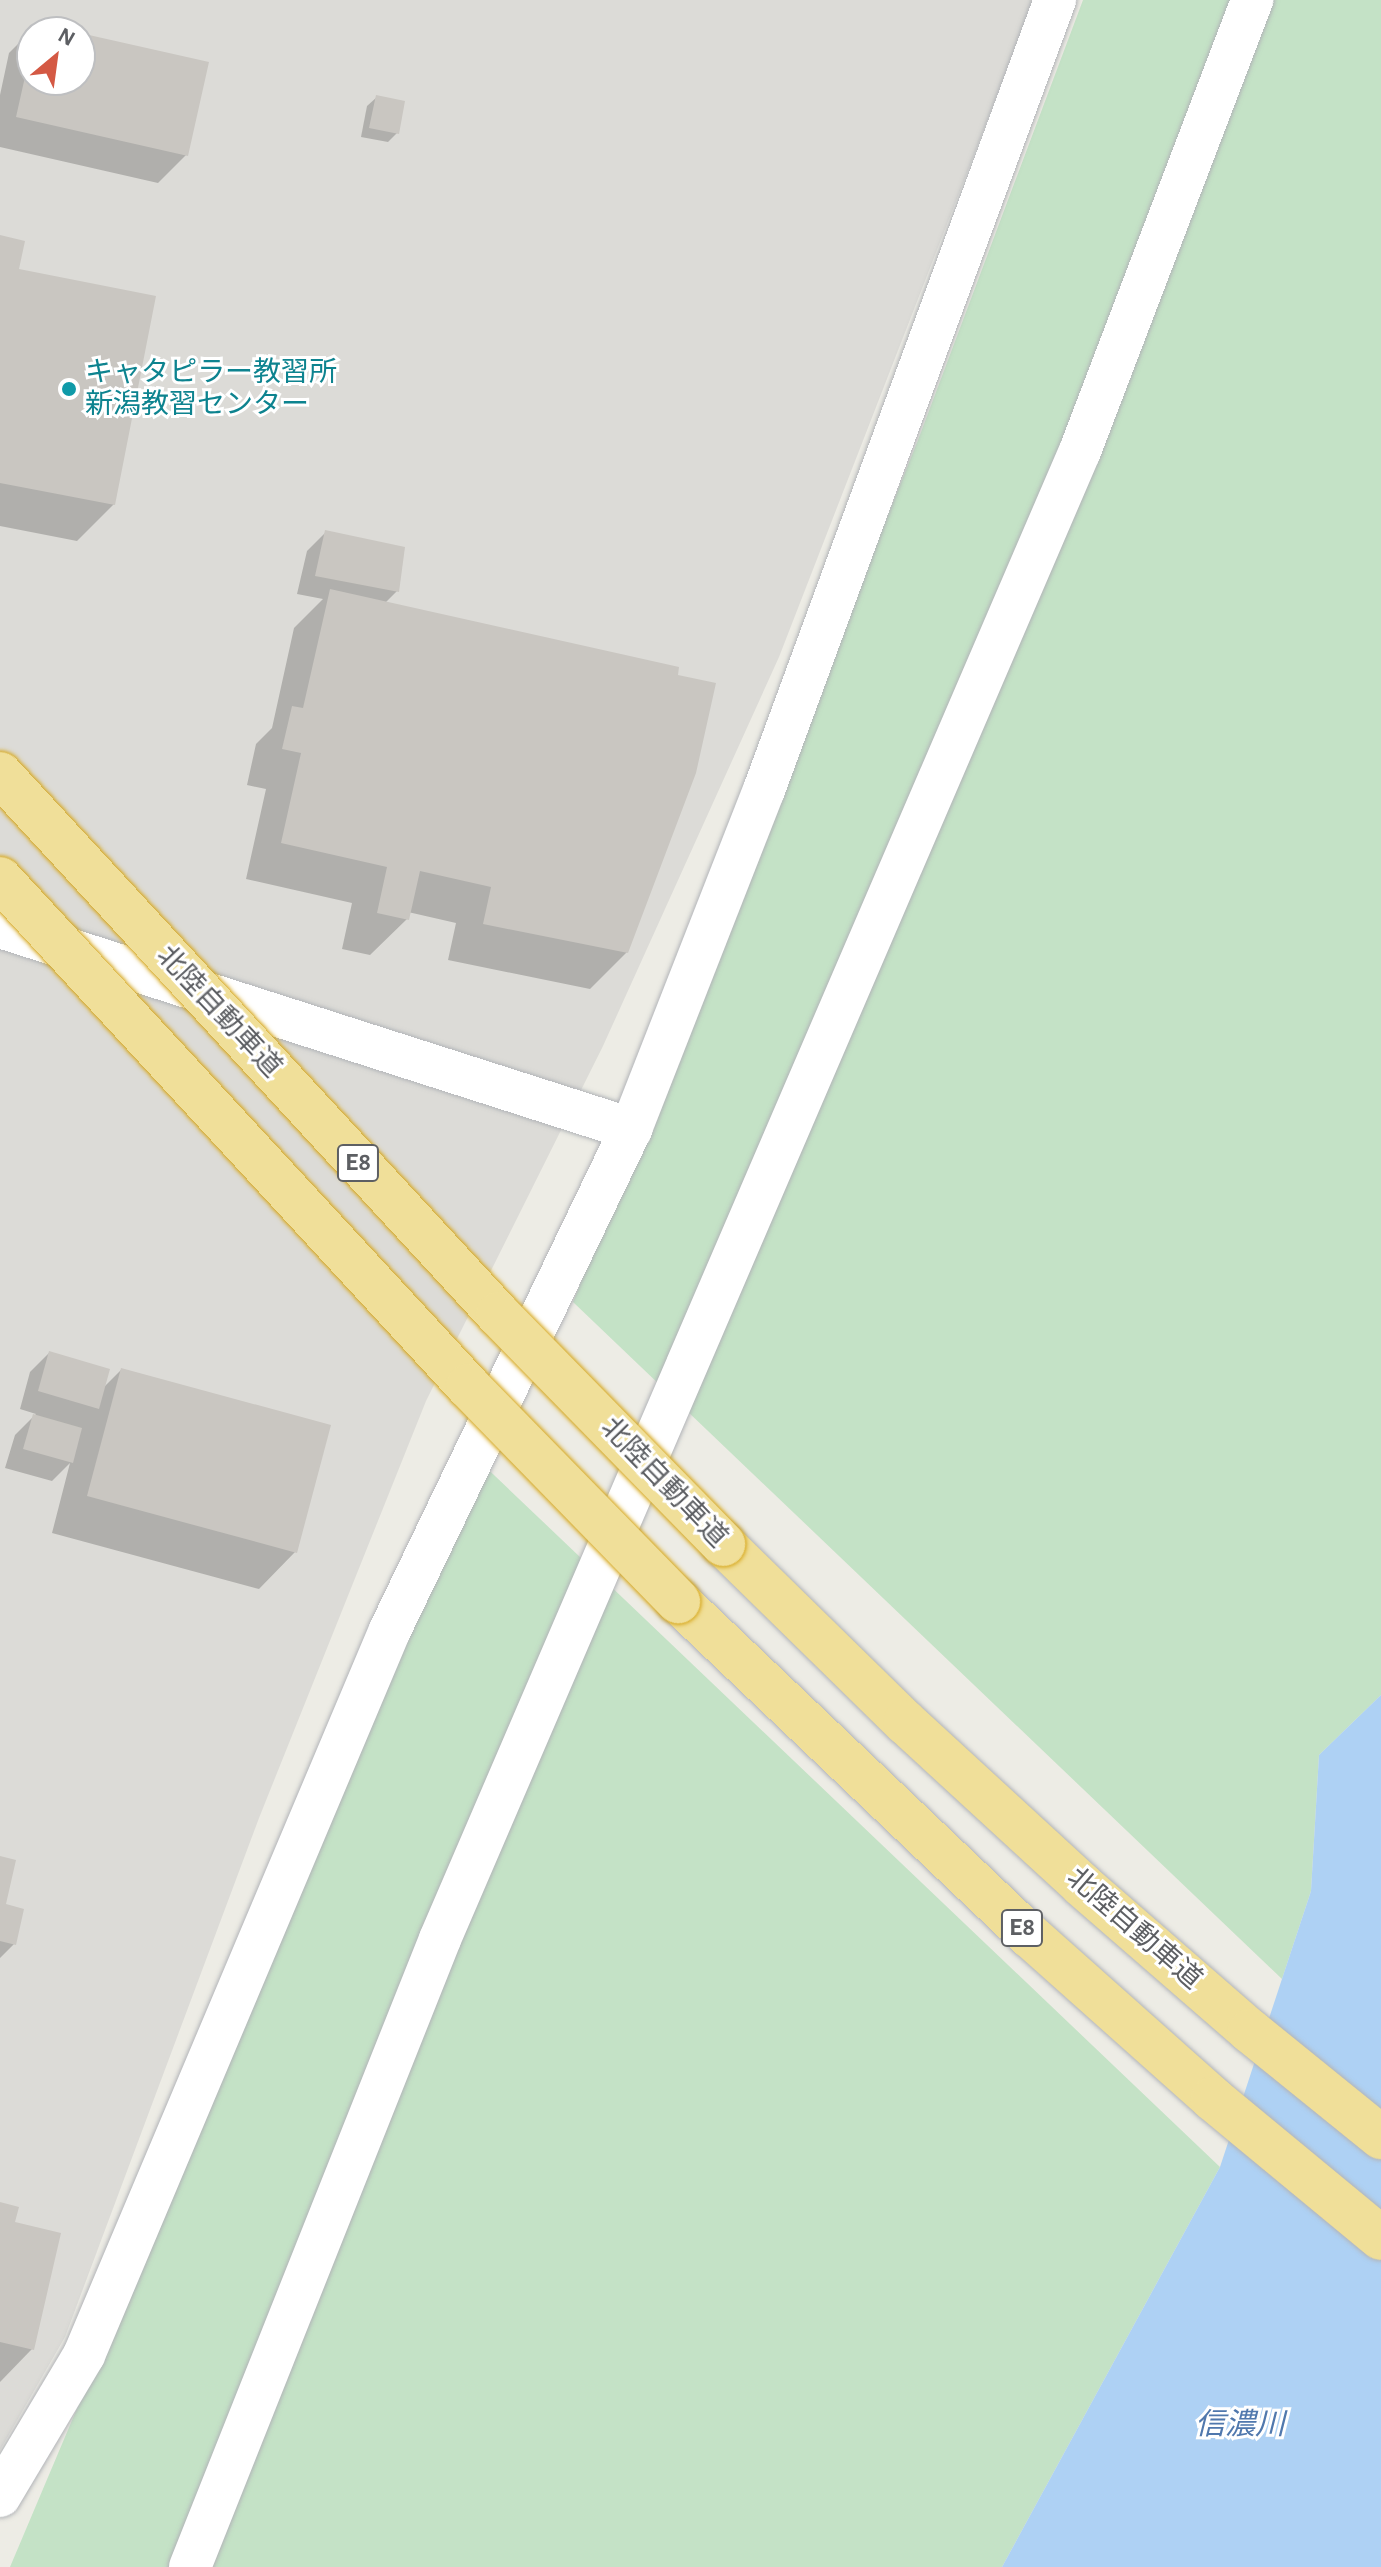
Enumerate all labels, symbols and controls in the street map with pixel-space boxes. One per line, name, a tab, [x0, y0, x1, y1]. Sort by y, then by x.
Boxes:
north arrow	[16, 16, 96, 96]
text: N	[55, 23, 79, 50]
place label: キャタピラー教習所 新潟教習センター	[85, 356, 337, 422]
marker: キャタピラー教習所 新潟教習センター	[60, 380, 78, 398]
street label: 北陸自動車道	[149, 939, 289, 1085]
road number: E8	[336, 1141, 380, 1185]
street label: 北陸自動車道	[594, 1411, 734, 1555]
street label: 北陸自動車道	[1060, 1861, 1208, 1997]
road number: E8	[1000, 1906, 1044, 1950]
water label: 信濃川	[1195, 2407, 1285, 2443]

